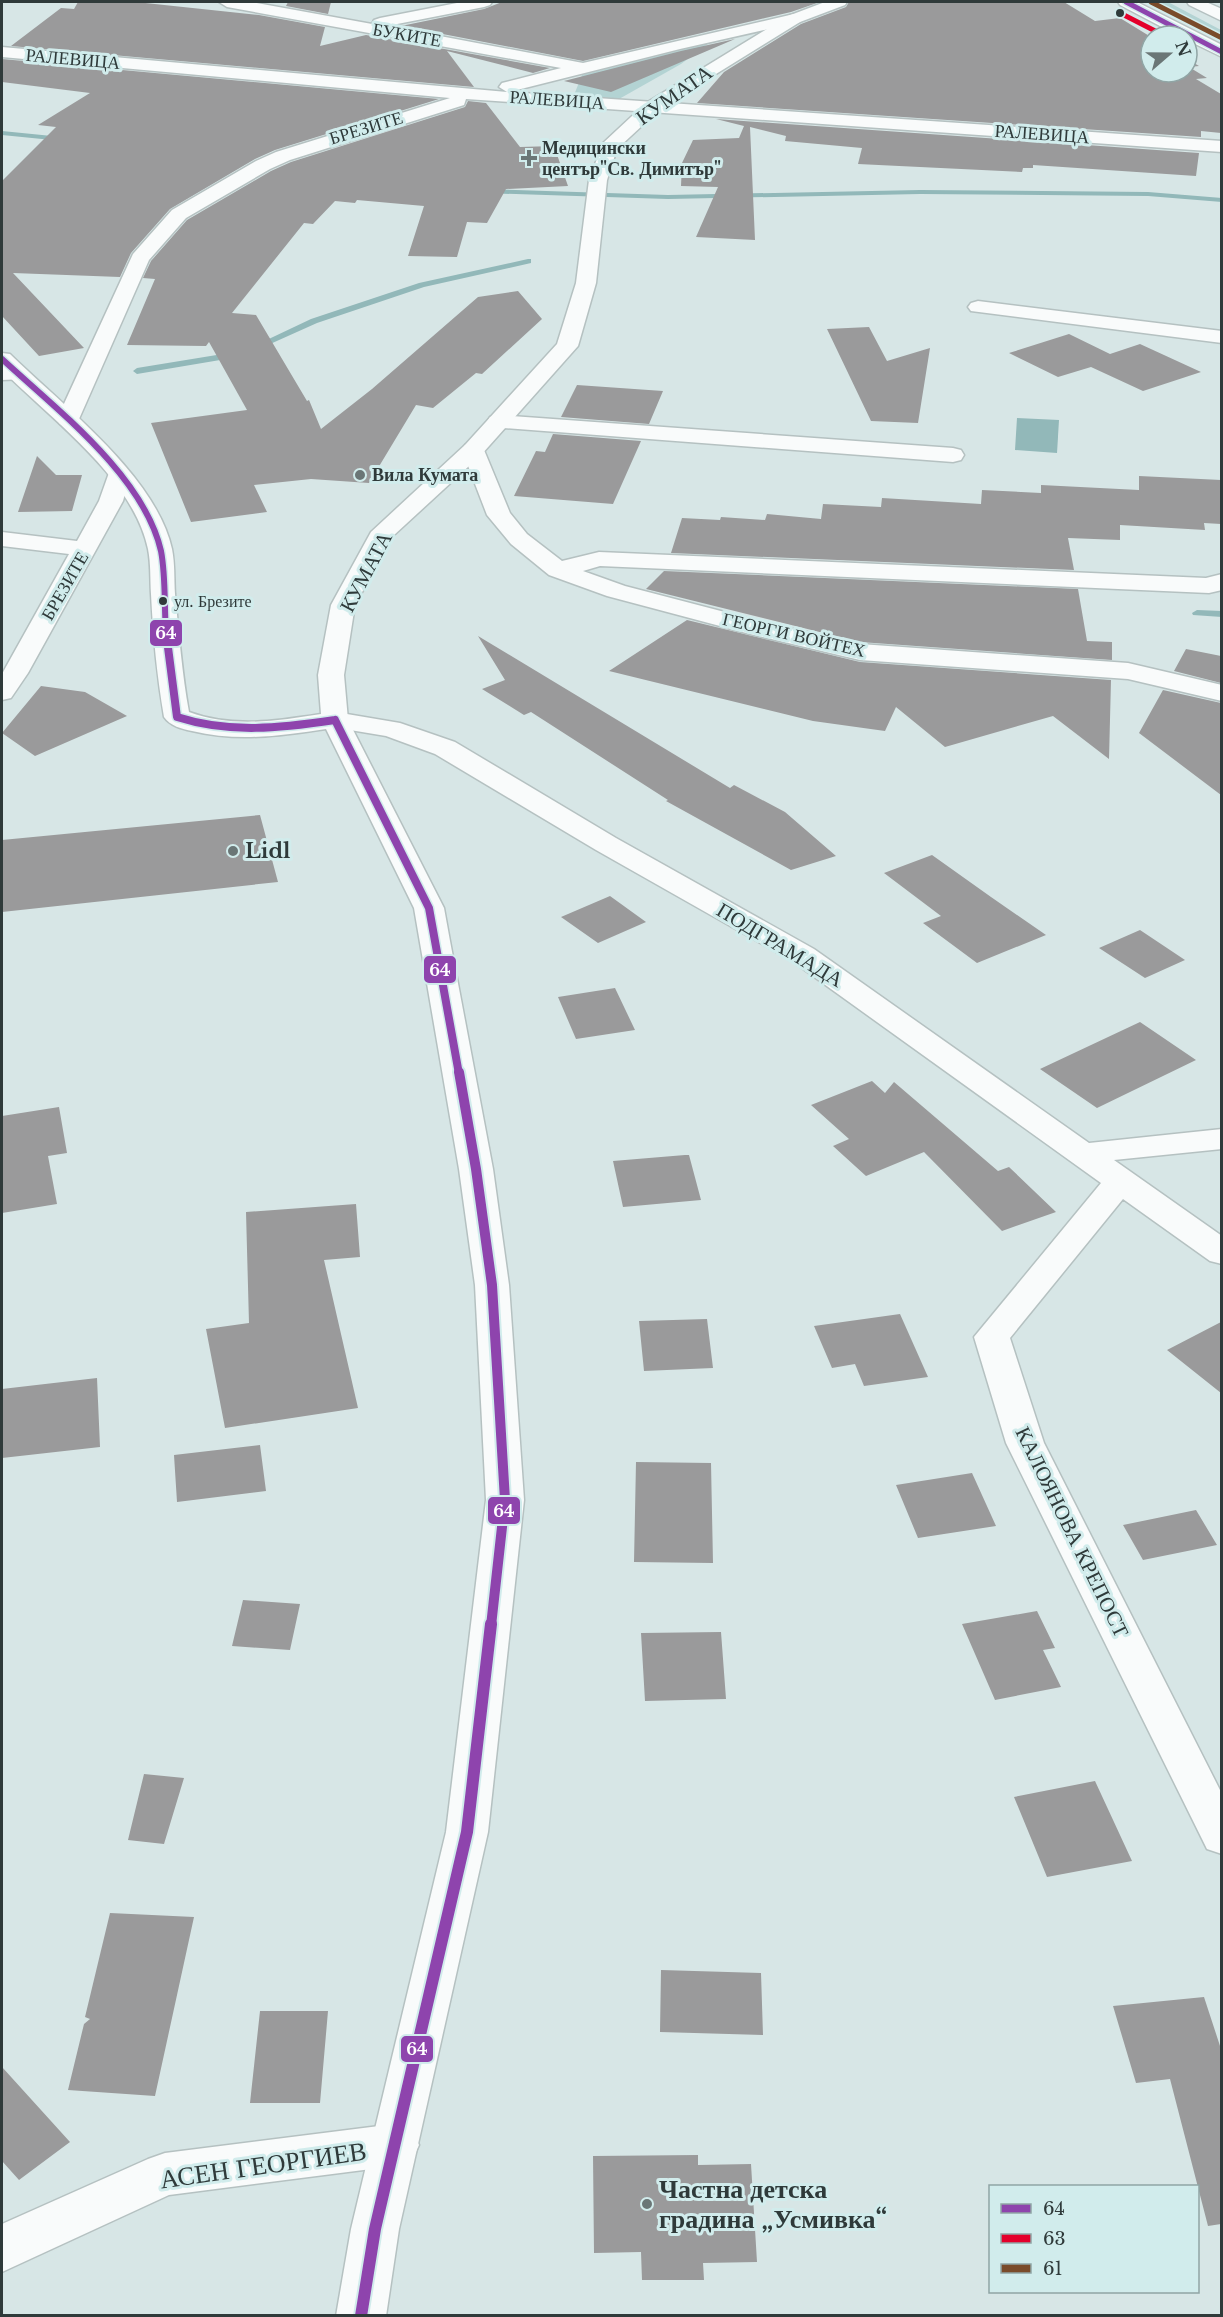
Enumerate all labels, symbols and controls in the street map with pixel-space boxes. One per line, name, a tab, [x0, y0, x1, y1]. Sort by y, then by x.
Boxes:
unlabelled marker	[1114, 7, 1126, 19]
street label: БУКИТЕ	[371, 18, 443, 52]
north arrow	[1139, 24, 1199, 84]
text: N	[1171, 38, 1195, 59]
street label: РАЛЕВИЦА	[25, 44, 121, 74]
street label: КУМАТА	[631, 59, 718, 131]
street label: РАЛЕВИЦА	[509, 86, 605, 114]
street label: БРЕЗИТЕ	[327, 106, 405, 150]
street label: РАЛЕВИЦА	[994, 120, 1090, 148]
place label: Медицински център"Св. Димитър"	[542, 137, 721, 180]
marker: Медицински център"Св. Димитър"	[520, 149, 538, 167]
place label: Вила Кумата	[372, 464, 478, 486]
marker: Вила Кумата	[353, 468, 367, 482]
street label: КУМАТА	[334, 527, 398, 617]
street label: БРЕЗИТЕ	[37, 548, 93, 624]
place label: ул. Брезите	[174, 591, 252, 611]
marker: ул. Брезите	[157, 595, 169, 607]
street label: ГЕОРГИ ВОЙТЕХ	[720, 608, 868, 662]
line badge: 64	[149, 619, 183, 647]
text: 64	[155, 623, 177, 643]
place label: Lidl	[245, 838, 291, 864]
marker: Lidl	[226, 844, 240, 858]
street label: ПОДГРАМАДА	[712, 897, 849, 993]
line badge: 64	[423, 955, 457, 984]
text: 64	[429, 960, 451, 980]
street label: КАЛОЯНОВА КРЕПОСТ	[1010, 1422, 1134, 1642]
line badge: 64	[487, 1496, 521, 1525]
text: 64	[493, 1501, 515, 1521]
line badge: 64	[400, 2035, 434, 2063]
text: 64	[406, 2039, 428, 2059]
street label: АСЕН ГЕОРГИЕВ	[158, 2135, 368, 2195]
place label: Частна детска градина „Усмивка“	[659, 2173, 887, 2235]
legend	[989, 2185, 1199, 2293]
marker: Частна детска градина „Усмивка“	[640, 2197, 654, 2211]
text: 64	[1043, 2198, 1065, 2220]
text: 63	[1043, 2228, 1066, 2250]
text: 61	[1043, 2258, 1063, 2280]

